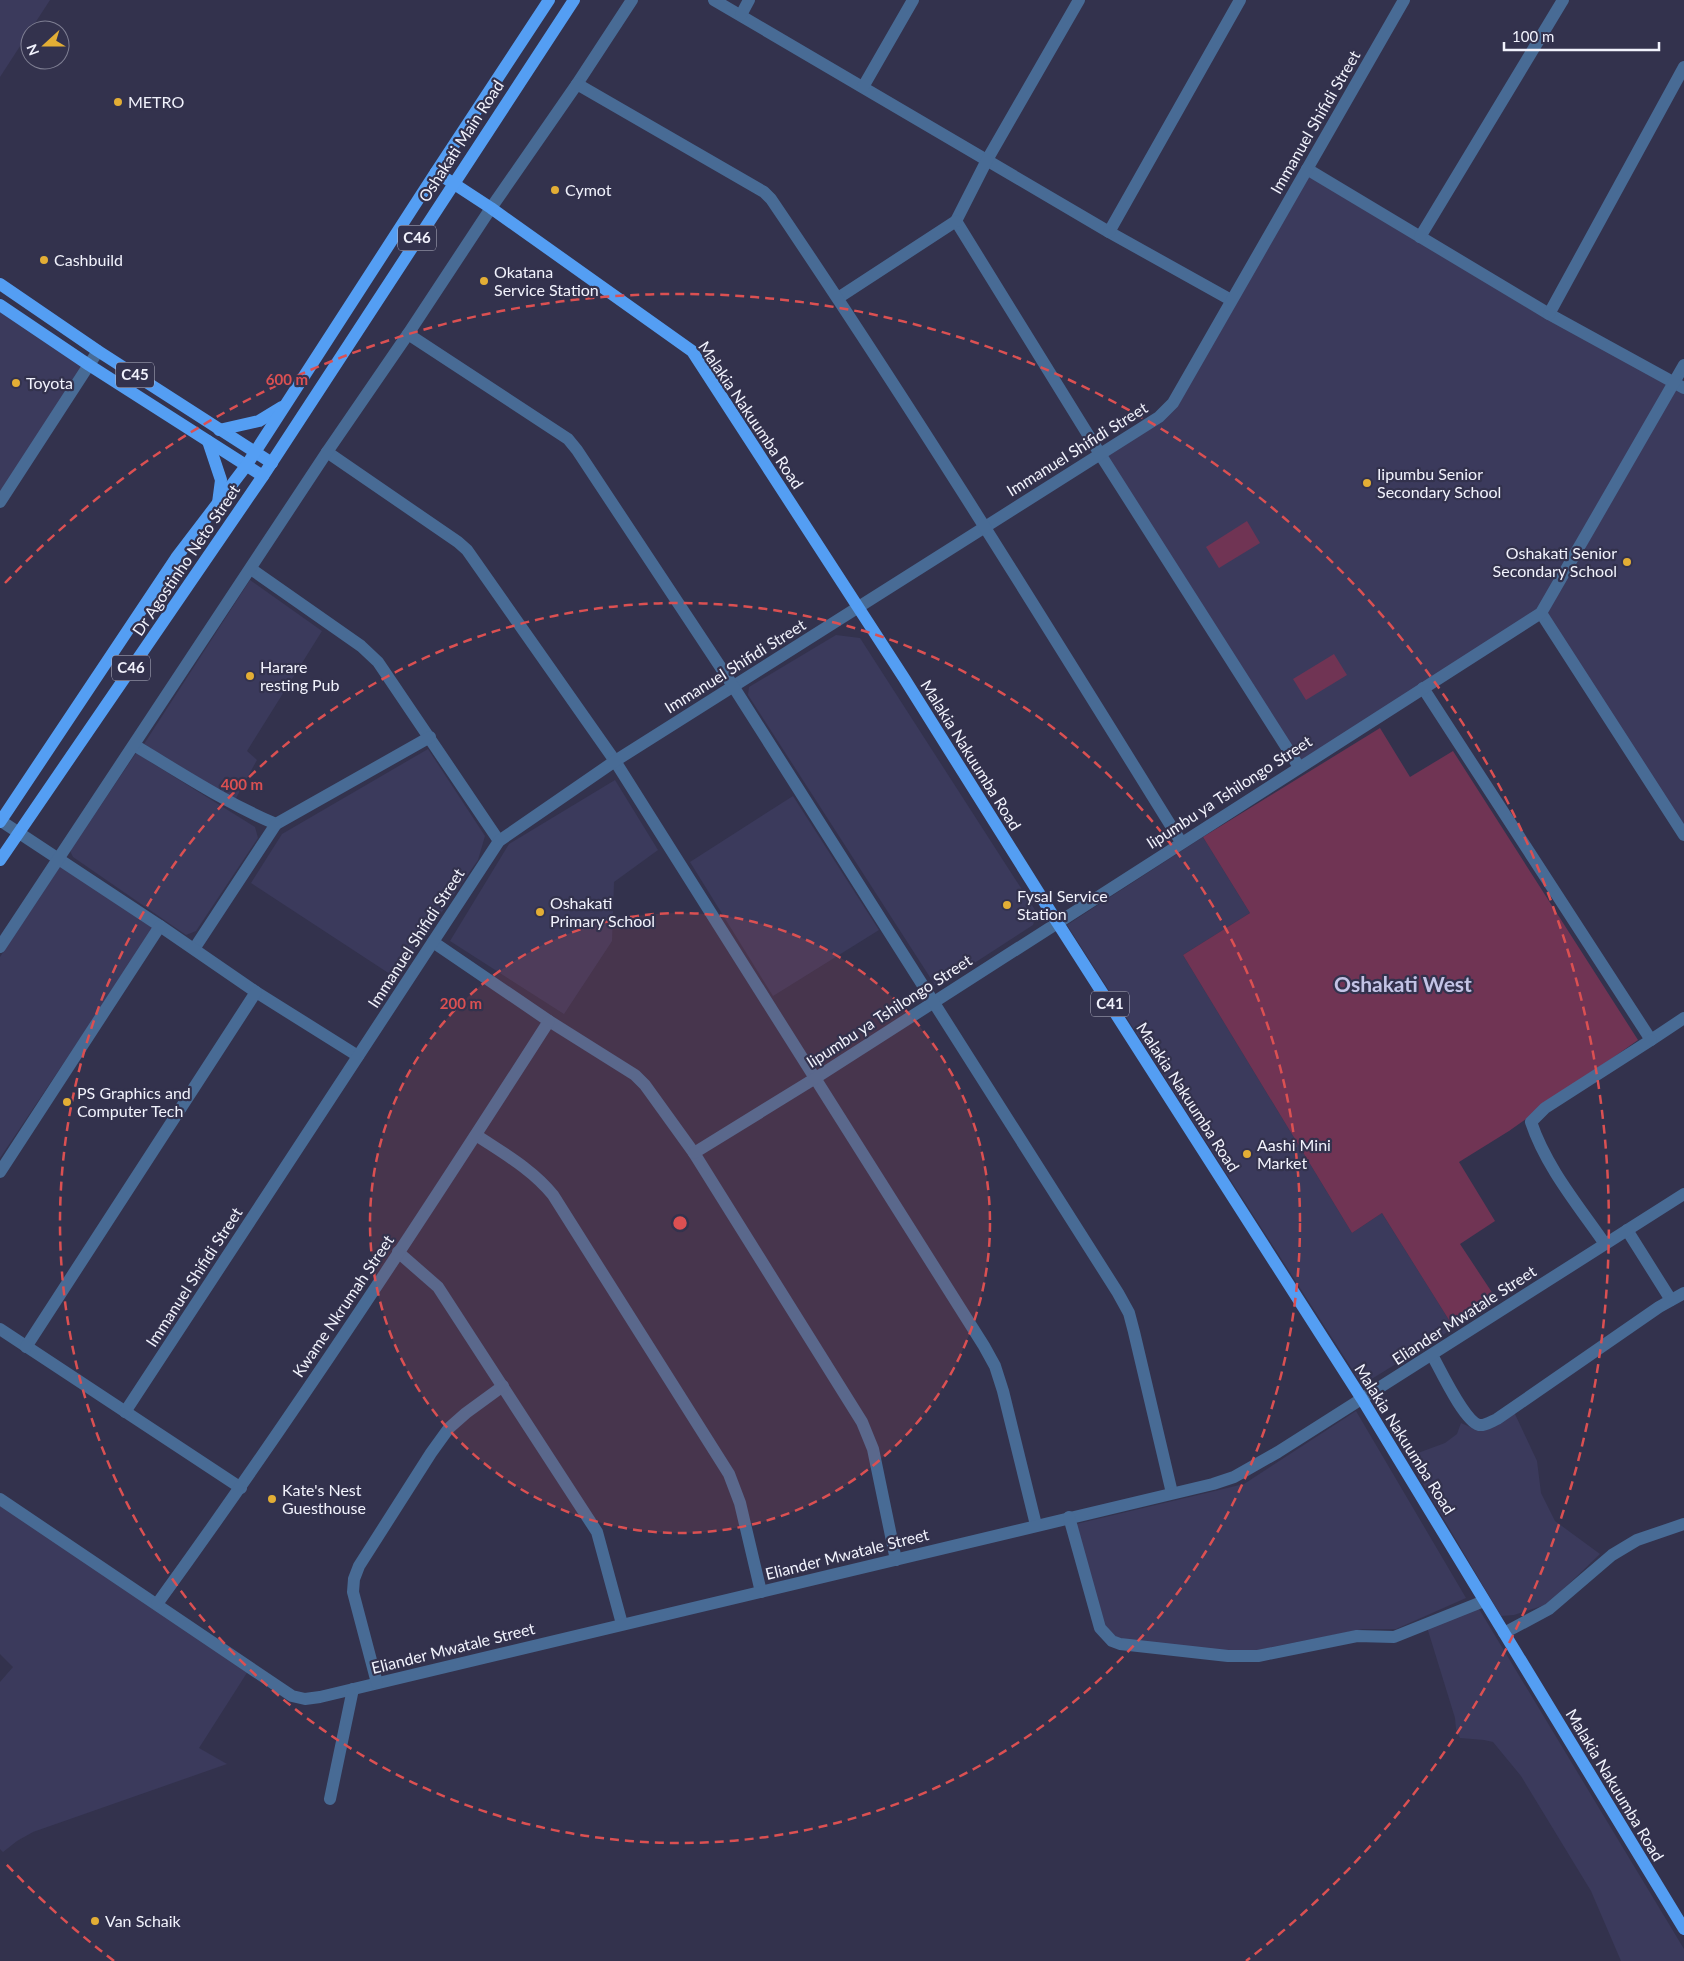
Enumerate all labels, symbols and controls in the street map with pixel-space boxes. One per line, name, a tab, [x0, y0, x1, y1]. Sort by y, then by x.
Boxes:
north arrow	[20, 20, 70, 70]
scale bar	[1504, 20, 1659, 52]
text: 100 m	[1512, 27, 1554, 45]
text: N	[23, 42, 42, 58]
street label: Immanuel Shifidi Street	[1266, 46, 1363, 197]
street label: Oshakati Main Road	[414, 76, 507, 205]
place label: METRO	[128, 92, 184, 111]
marker: METRO	[112, 96, 124, 108]
place label: Cymot	[565, 180, 612, 199]
marker: Cymot	[549, 184, 561, 196]
road number: C46	[398, 226, 436, 250]
place label: Cashbuild	[54, 250, 123, 269]
marker: Cashbuild	[38, 254, 50, 266]
place label: Okatana Service Station	[494, 262, 599, 299]
marker: Okatana Service Station	[478, 275, 490, 287]
street label: Malakia Nakuumba Road	[695, 337, 808, 492]
road number: C45	[116, 362, 154, 388]
text: 600 m	[266, 370, 308, 388]
place label: Toyota	[26, 373, 73, 392]
marker: Toyota	[10, 377, 22, 389]
street label: Immanuel Shifidi Street	[1003, 397, 1151, 500]
place label: Iipumbu Senior Secondary School	[1377, 464, 1501, 501]
marker: Iipumbu Senior Secondary School	[1361, 477, 1373, 489]
street label: Dr Agostinho Neto Street	[128, 480, 243, 639]
place label: Oshakati Senior Secondary School	[1493, 543, 1617, 580]
marker: Oshakati Senior Secondary School	[1621, 556, 1633, 568]
street label: Immanuel Shifidi Street	[661, 614, 809, 717]
road number: C46	[112, 656, 150, 680]
place label: Harare resting Pub	[260, 657, 340, 694]
marker: Harare resting Pub	[244, 670, 256, 682]
street label: Malakia Nakuumba Road	[917, 676, 1026, 833]
street label: Iipumbu ya Tshilongo Street	[1143, 731, 1315, 852]
text: 400 m	[221, 775, 263, 793]
street label: Immanuel Shifidi Street	[363, 864, 468, 1011]
place label: Fysal Service Station	[1017, 886, 1108, 923]
place label: Oshakati Primary School	[550, 893, 655, 930]
marker: Fysal Service Station	[1001, 899, 1013, 911]
marker: Oshakati Primary School	[534, 906, 546, 918]
street label: Iipumbu ya Tshilongo Street	[803, 950, 975, 1071]
district label: Oshakati West	[1334, 971, 1472, 996]
road number: C41	[1091, 992, 1129, 1016]
text: 200 m	[440, 994, 482, 1012]
street label: Malakia Nakuumba Road	[1133, 1019, 1244, 1175]
place label: PS Graphics and Computer Tech	[77, 1083, 191, 1120]
marker: PS Graphics and Computer Tech	[61, 1096, 73, 1108]
place label: Aashi Mini Market	[1257, 1135, 1331, 1172]
marker: Aashi Mini Market	[1241, 1148, 1253, 1160]
street label: Immanuel Shifidi Street	[141, 1203, 246, 1350]
centre of rings	[671, 1214, 689, 1232]
street label: Kwame Nkrumah Street	[288, 1231, 397, 1380]
street label: Eliander Mwatale Street	[1388, 1261, 1539, 1368]
street label: Malakia Nakuumba Road	[1351, 1360, 1460, 1517]
place label: Kate's Nest Guesthouse	[282, 1480, 366, 1517]
marker: Kate's Nest Guesthouse	[266, 1493, 278, 1505]
street label: Eliander Mwatale Street	[763, 1524, 931, 1583]
street label: Eliander Mwatale Street	[369, 1618, 537, 1677]
street label: Malakia Nakuumba Road	[1563, 1705, 1668, 1864]
place label: Van Schaik	[105, 1911, 182, 1930]
marker: Van Schaik	[89, 1915, 101, 1927]

